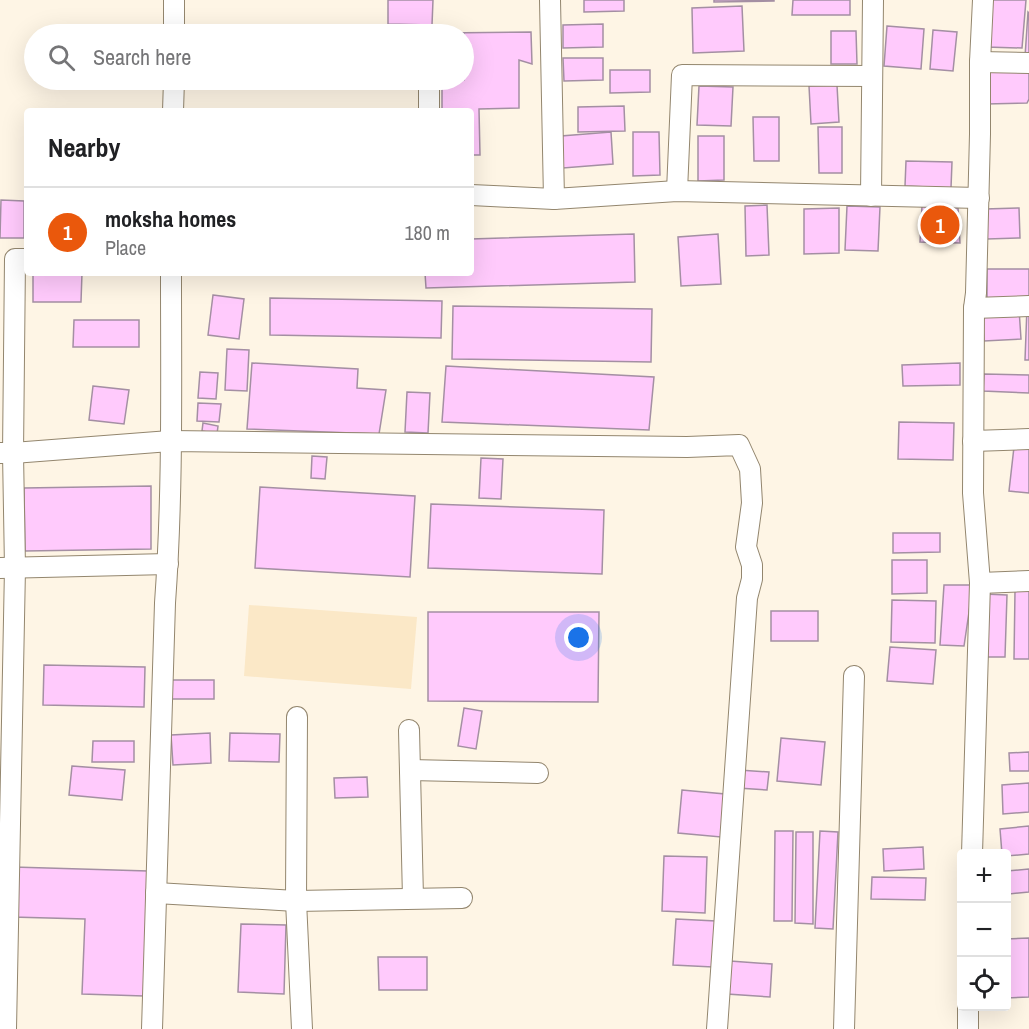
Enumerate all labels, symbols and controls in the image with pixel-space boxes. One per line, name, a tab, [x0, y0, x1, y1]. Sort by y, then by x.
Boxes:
search box	[24, 24, 474, 90]
icon: search	[45, 41, 78, 74]
text: Search here	[93, 42, 191, 72]
text: Nearby	[48, 130, 120, 165]
pin: 1	[920, 202, 960, 248]
text: moksha homes	[105, 204, 236, 234]
text: 1	[63, 219, 72, 246]
text: 180 m	[404, 219, 450, 246]
text: Place	[105, 234, 146, 261]
your location	[564, 623, 593, 652]
map controls	[957, 849, 1011, 1011]
button: +	[957, 849, 1011, 903]
button: −	[957, 903, 1011, 957]
button: locate	[957, 957, 1011, 1011]

